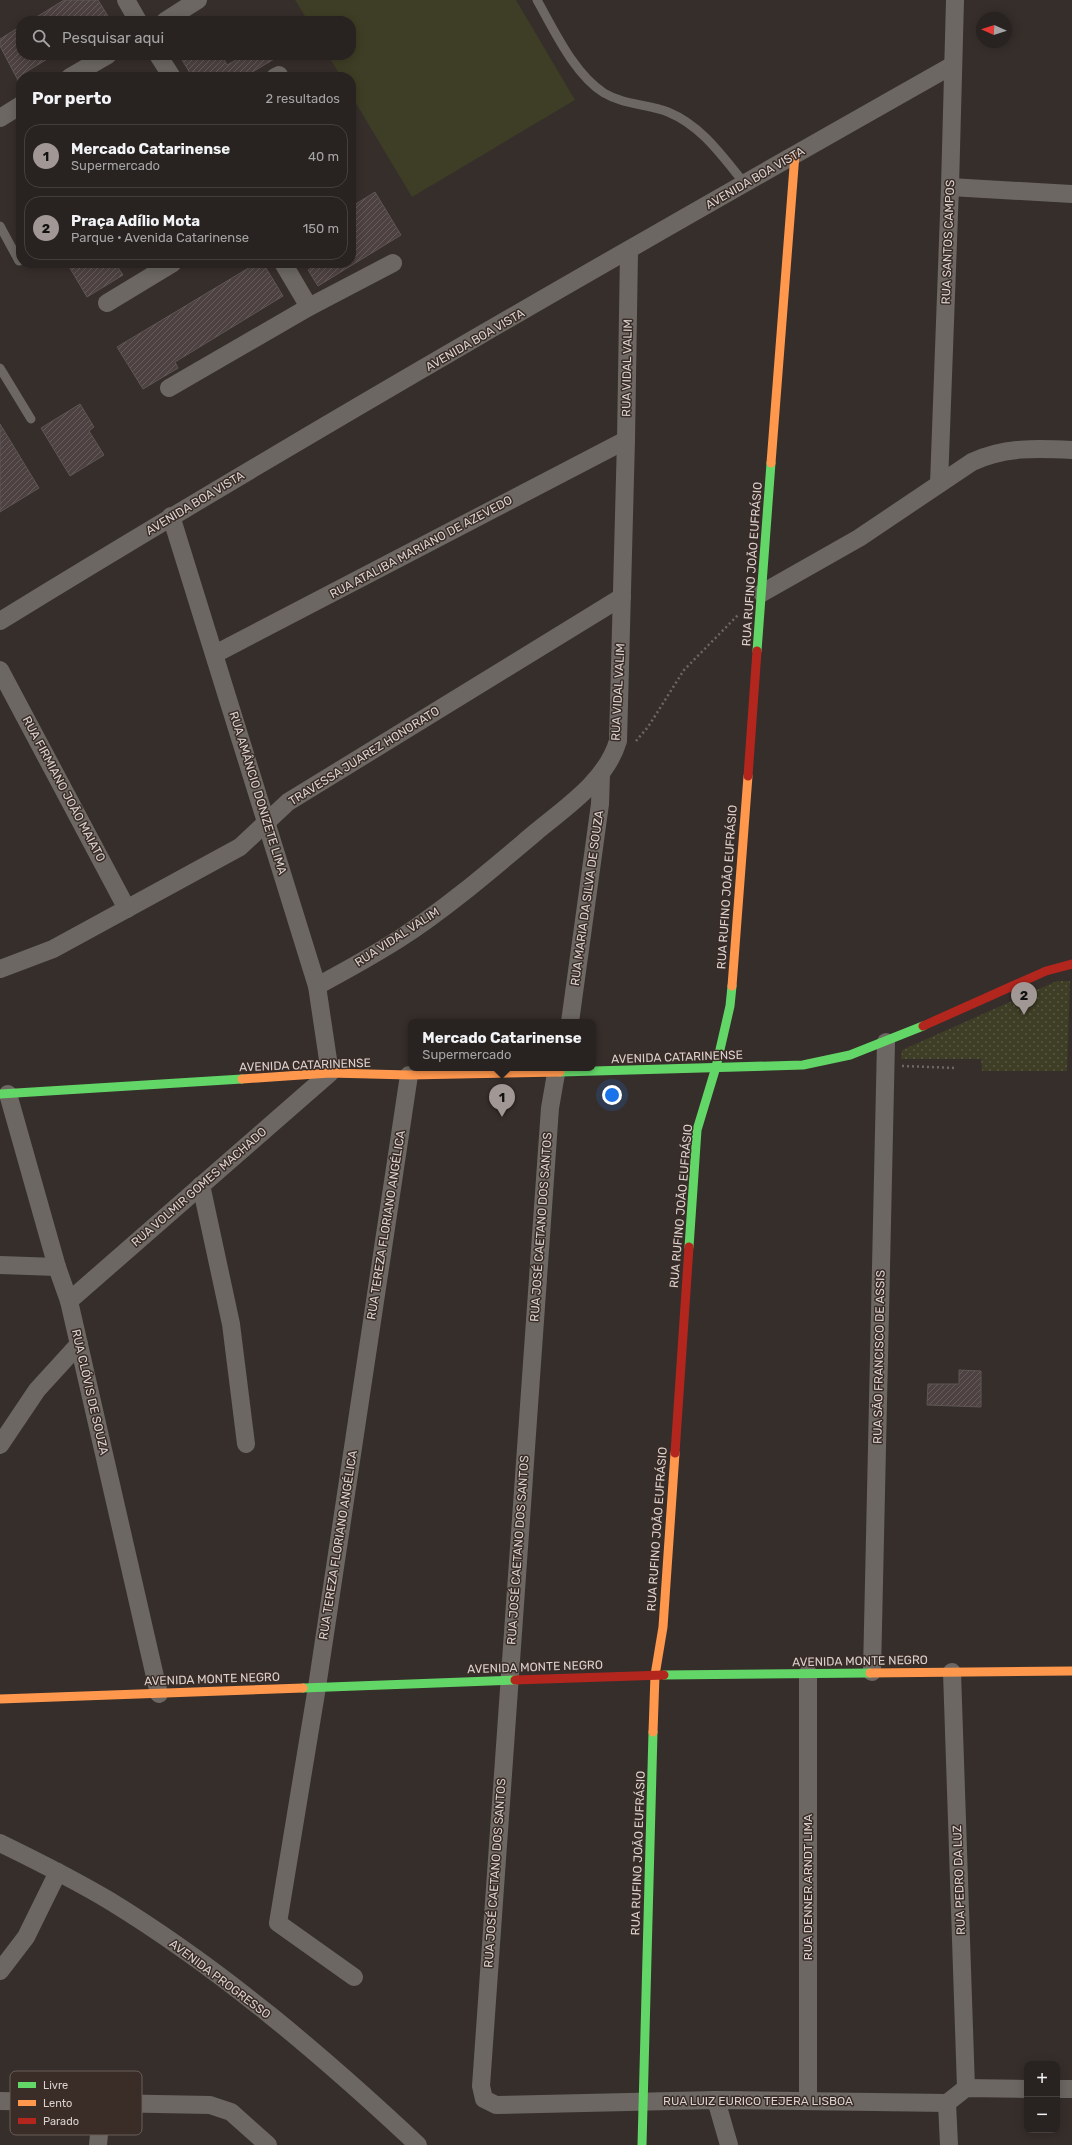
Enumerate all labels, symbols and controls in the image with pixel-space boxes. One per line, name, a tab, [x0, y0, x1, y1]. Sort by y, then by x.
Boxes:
north arrow	[976, 12, 1012, 48]
search box	[16, 16, 356, 60]
icon: search	[30, 27, 52, 49]
text: Pesquisar aqui	[62, 29, 164, 47]
text: Por perto	[32, 88, 112, 108]
text: 2 resultados	[265, 91, 340, 106]
text: Mercado Catarinense	[71, 140, 230, 158]
street label: AVENIDA BOA VISTA	[703, 144, 807, 212]
text: 1	[43, 149, 49, 164]
text: 40 m	[308, 149, 339, 164]
text: Supermercado	[71, 158, 160, 173]
street label: RUA SANTOS CAMPOS	[939, 180, 957, 304]
text: Praça Adílio Mota	[71, 212, 200, 230]
text: 2	[42, 221, 50, 236]
text: 150 m	[303, 221, 339, 236]
text: Parque · Avenida Catarinense	[71, 230, 249, 245]
street label: AVENIDA BOA VISTA	[423, 306, 527, 374]
street label: RUA VIDAL VALIM	[619, 319, 635, 417]
street label: AVENIDA BOA VISTA	[143, 468, 247, 538]
street label: RUA RUFINO JOÃO EUFRÁSIO	[739, 481, 765, 647]
street label: RUA ATALIBA MARIANO DE AZEVEDO	[327, 493, 515, 601]
street label: RUA VIDAL VALIM	[608, 643, 628, 741]
street label: TRAVESSA JUAREZ HONORATO	[286, 704, 442, 808]
street label: RUA AMÂNCIO DONIZETE LIMA	[226, 710, 290, 876]
street label: RUA FIRMIANO JOÃO MAIATO	[20, 714, 108, 864]
street label: RUA RUFINO JOÃO EUFRÁSIO	[714, 804, 740, 970]
street label: RUA MARIA DA SILVA DE SOUZA	[568, 809, 606, 987]
street label: RUA VIDAL VALIM	[352, 905, 442, 969]
pin: 2	[1011, 982, 1037, 1015]
popup	[408, 1019, 596, 1071]
text: Mercado Catarinense	[422, 1029, 582, 1047]
text: Supermercado	[422, 1047, 511, 1062]
street label: AVENIDA CATARINENSE	[611, 1048, 743, 1066]
street label: AVENIDA CATARINENSE	[239, 1056, 371, 1074]
pin: 1	[489, 1084, 515, 1117]
your location	[602, 1085, 622, 1105]
street label: RUA RUFINO JOÃO EUFRÁSIO	[667, 1123, 695, 1289]
street label: RUA VOLMIR GOMES MACHADO	[129, 1124, 269, 1250]
street label: RUA TEREZA FLORIANO ANGÉLICA	[364, 1129, 408, 1321]
street label: RUA JOSÉ CAETANO DOS SANTOS	[527, 1132, 555, 1322]
street label: RUA SÃO FRANCISCO DE ASSIS	[870, 1270, 888, 1444]
street label: RUA CLÓVIS DE SOUZA	[69, 1328, 111, 1456]
street label: RUA RUFINO JOÃO EUFRÁSIO	[644, 1446, 670, 1612]
street label: RUA TEREZA FLORIANO ANGÉLICA	[316, 1449, 360, 1641]
street label: RUA JOSÉ CAETANO DOS SANTOS	[504, 1455, 532, 1645]
street label: AVENIDA MONTE NEGRO	[792, 1653, 928, 1669]
street label: AVENIDA MONTE NEGRO	[467, 1658, 603, 1676]
street label: AVENIDA MONTE NEGRO	[144, 1670, 280, 1688]
street label: RUA RUFINO JOÃO EUFRÁSIO	[628, 1771, 648, 1935]
street label: RUA JOSÉ CAETANO DOS SANTOS	[481, 1778, 509, 1968]
street label: RUA DENNER ARNDT LIMA	[801, 1814, 815, 1960]
street label: RUA PEDRO DA LUZ	[950, 1825, 968, 1935]
street label: AVENIDA PROGRESSO	[167, 1936, 273, 2022]
map controls	[1024, 2061, 1060, 2133]
button: +	[1024, 2061, 1060, 2097]
legend	[10, 2071, 142, 2135]
text: Livre	[43, 2079, 68, 2092]
street label: RUA LUIZ EURICO TEJERA LISBOA	[663, 2094, 853, 2108]
text: Lento	[43, 2097, 72, 2110]
button: −	[1024, 2097, 1060, 2133]
text: Parado	[43, 2115, 79, 2128]

